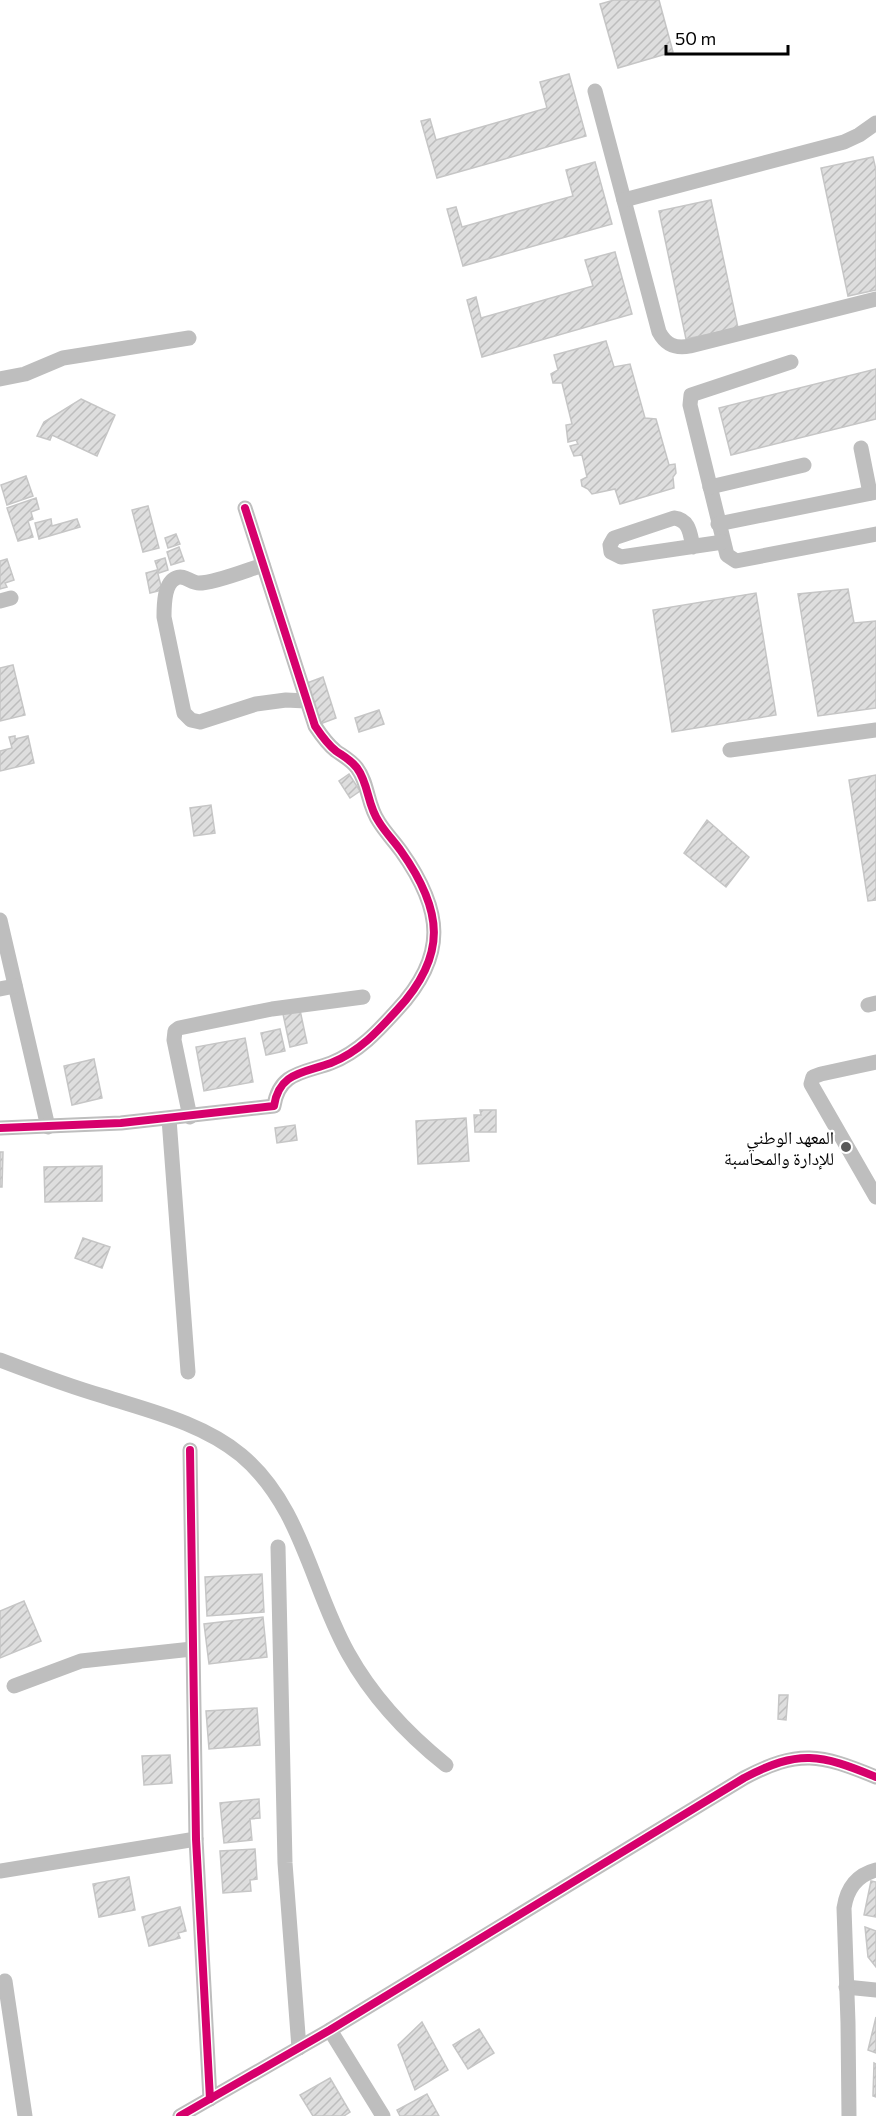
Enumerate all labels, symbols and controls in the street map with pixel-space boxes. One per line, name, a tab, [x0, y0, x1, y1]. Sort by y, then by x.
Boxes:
scale bar	[666, 18, 788, 56]
text: 50 m	[675, 27, 716, 49]
place label: المعهد الوطني للإدارة والمحاسبة	[724, 1126, 834, 1170]
marker: المعهد الوطني للإدارة والمحاسبة	[839, 1140, 853, 1154]

